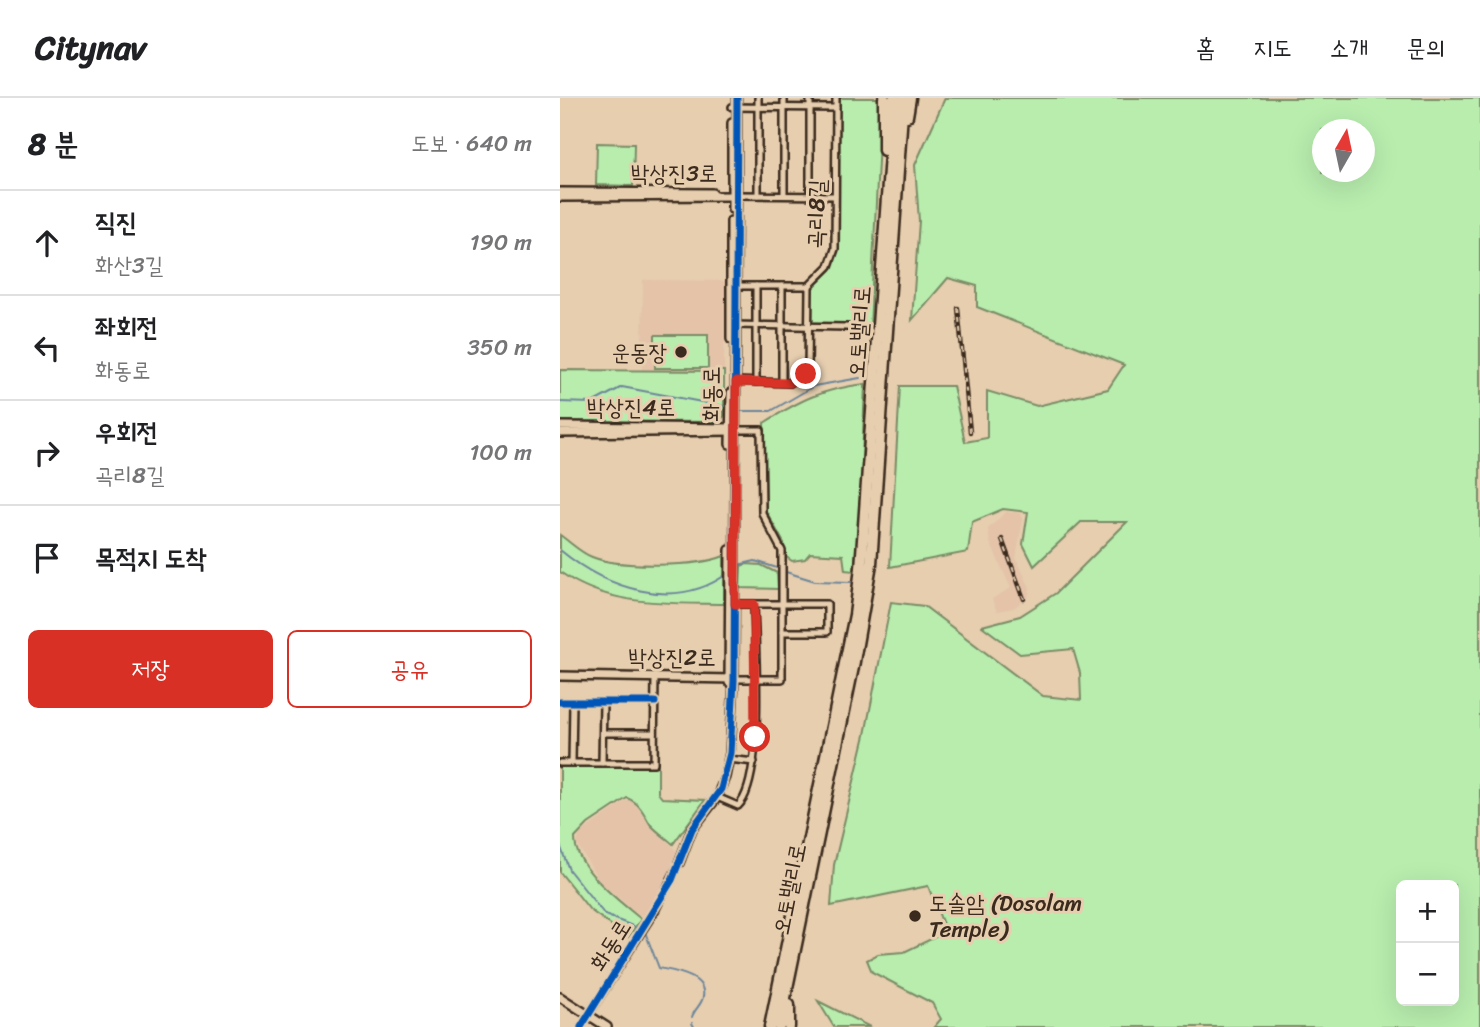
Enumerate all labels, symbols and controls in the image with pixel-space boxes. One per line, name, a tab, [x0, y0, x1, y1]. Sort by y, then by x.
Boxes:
text: Citynav	[35, 19, 146, 77]
text: 홈	[1196, 27, 1215, 69]
text: 지도	[1253, 27, 1292, 69]
text: 소개	[1330, 27, 1368, 69]
text: 문의	[1406, 27, 1445, 69]
text: 8 분	[28, 117, 78, 171]
north arrow	[1312, 119, 1375, 182]
text: 도보 · 640 m	[411, 123, 532, 164]
street label: 박상진3로	[631, 153, 717, 194]
street label: 곡리8길	[795, 179, 838, 249]
text: 직진	[95, 199, 137, 245]
text: 190 m	[470, 222, 532, 263]
icon: ahead	[28, 224, 66, 262]
text: 화산3길	[95, 245, 163, 286]
street label: 오토밸리로	[836, 284, 883, 380]
text: 좌회전	[95, 304, 158, 350]
text: 350 m	[467, 327, 532, 368]
icon: left	[28, 329, 66, 367]
place label: 운동장	[611, 332, 667, 373]
marker: 운동장	[673, 344, 689, 360]
text: 화동로	[95, 350, 151, 391]
route end	[790, 358, 821, 389]
street label: 화동로	[691, 366, 732, 422]
street label: 박상진4로	[587, 387, 675, 428]
text: 우회전	[95, 409, 158, 455]
text: 100 m	[469, 432, 532, 473]
icon: right	[28, 434, 66, 472]
text: 곡리8길	[95, 455, 164, 496]
text: 목적지 도착	[95, 535, 206, 581]
icon: arrive	[28, 539, 66, 577]
button: 저장	[28, 630, 273, 708]
button: 공유	[287, 630, 532, 708]
street label: 박상진2로	[628, 637, 716, 678]
route start	[739, 721, 770, 752]
street label: 오토밸리로	[761, 840, 818, 938]
map controls	[1396, 880, 1459, 1006]
button: +	[1396, 880, 1459, 943]
place label: 도솔암 (Dosolam Temple)	[929, 883, 1082, 950]
marker: 도솔암 (Dosolam Temple)	[907, 908, 923, 924]
street label: 화동로	[578, 911, 643, 980]
button: −	[1396, 943, 1459, 1006]

